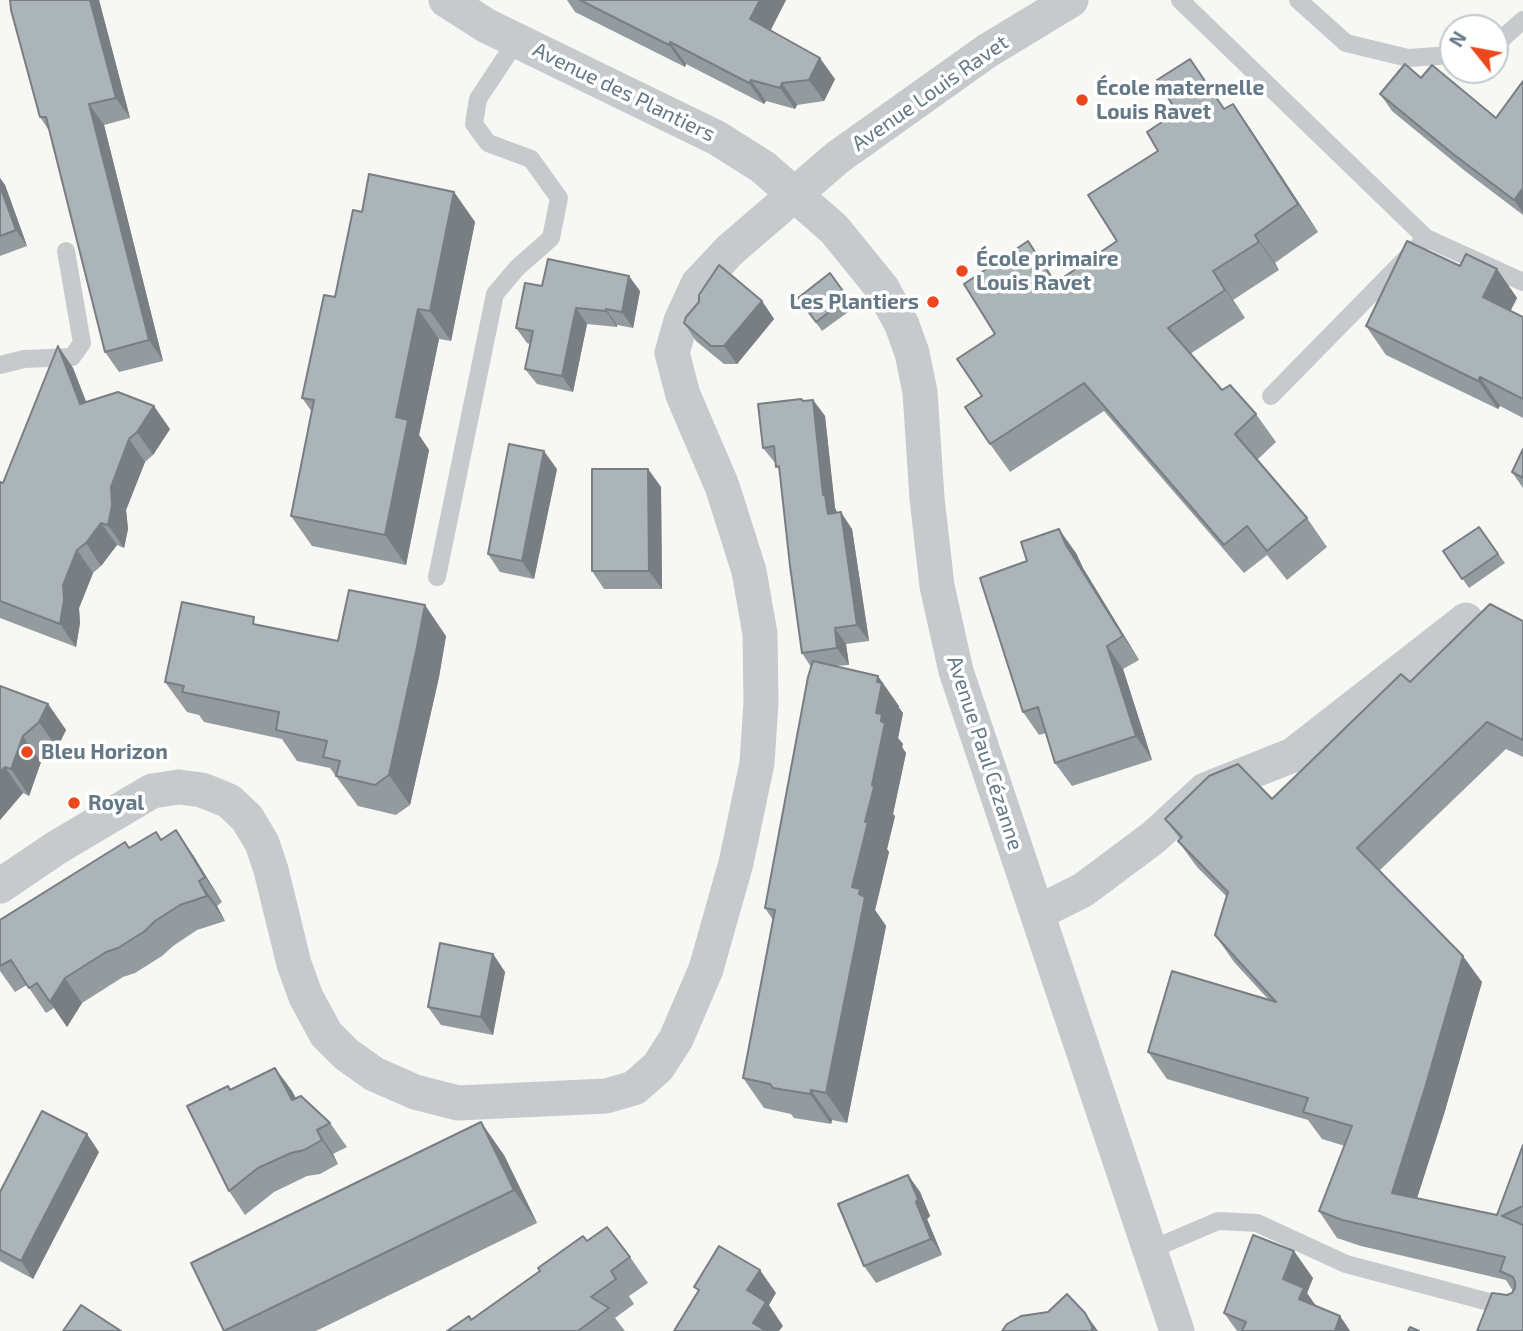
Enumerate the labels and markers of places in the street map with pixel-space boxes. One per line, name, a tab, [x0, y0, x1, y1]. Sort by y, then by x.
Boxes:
place label: École maternelle Louis Ravet	[1096, 75, 1264, 125]
marker: École maternelle Louis Ravet	[1074, 92, 1090, 108]
place label: École primaire Louis Ravet	[976, 246, 1119, 296]
marker: École primaire Louis Ravet	[954, 263, 970, 279]
place label: Les Plantiers	[789, 289, 919, 315]
marker: Les Plantiers	[925, 294, 941, 310]
place label: Bleu Horizon	[41, 739, 168, 765]
marker: Bleu Horizon	[19, 744, 35, 760]
place label: Royal	[88, 790, 144, 816]
marker: Royal	[66, 795, 82, 811]

